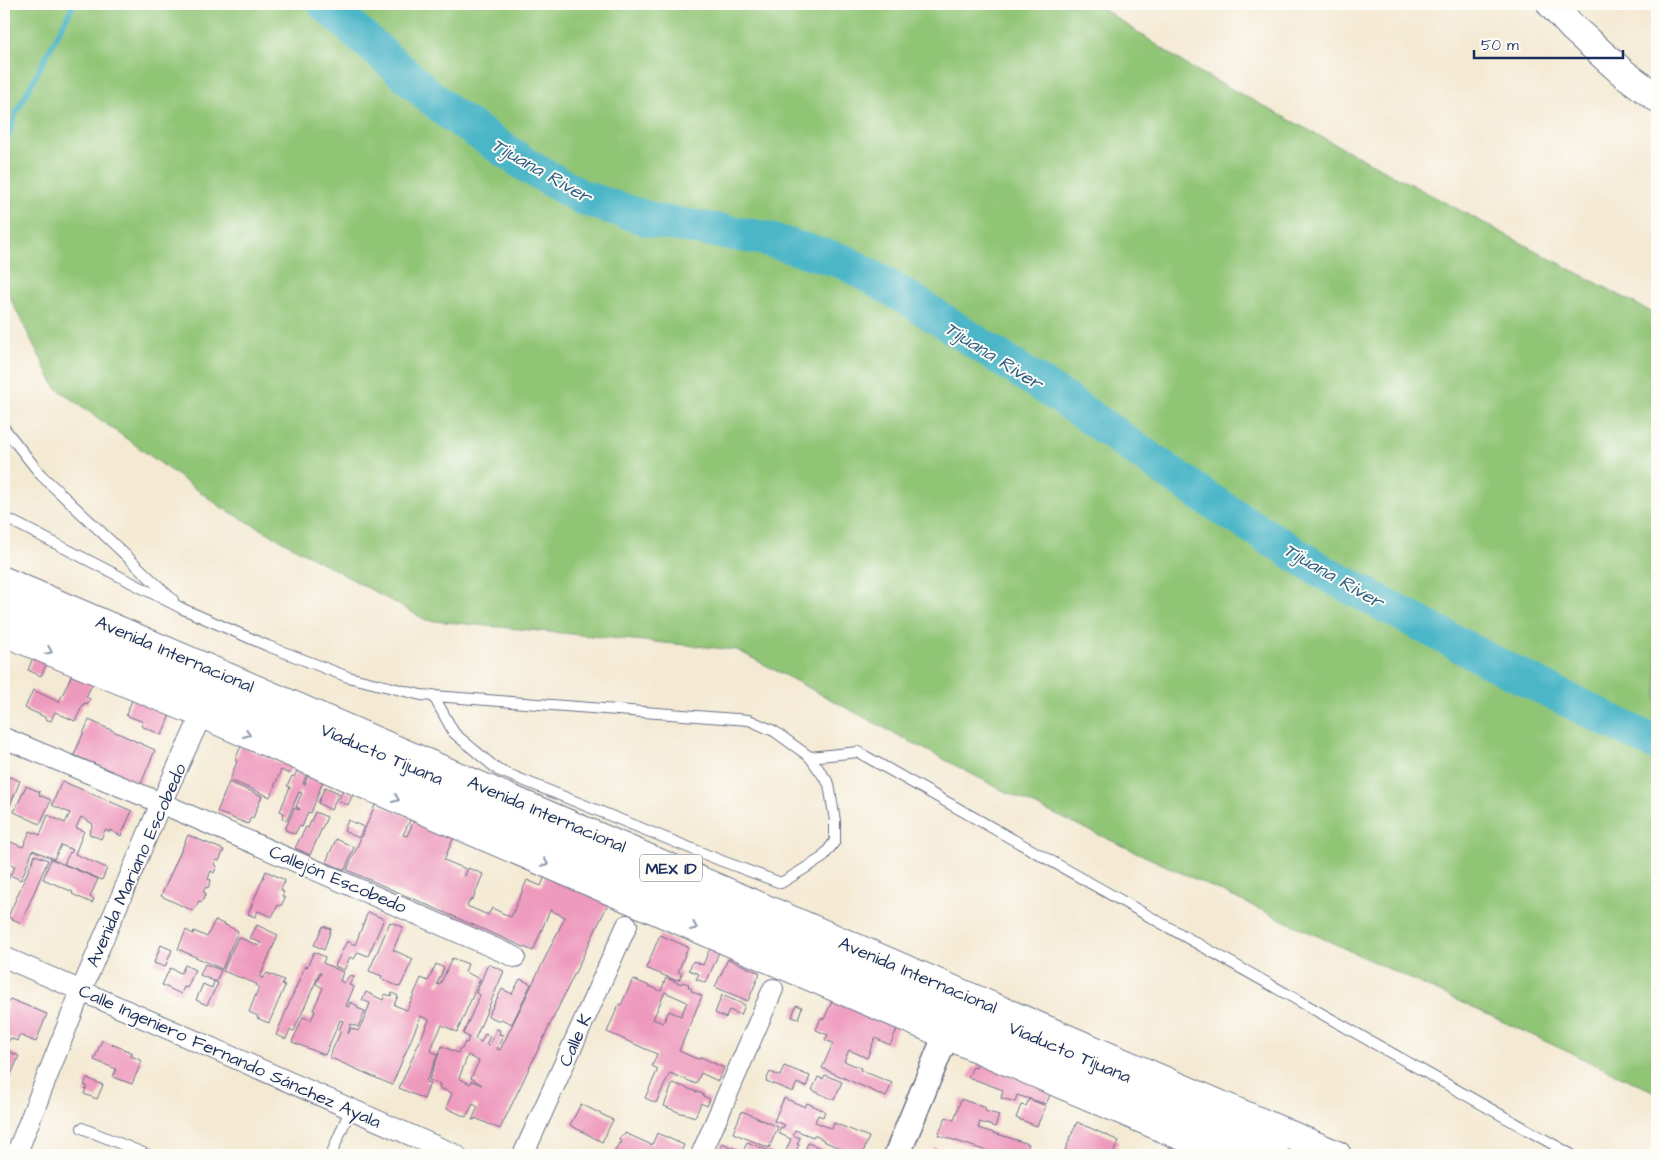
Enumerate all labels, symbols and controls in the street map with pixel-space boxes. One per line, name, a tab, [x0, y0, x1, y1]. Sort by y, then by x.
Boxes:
scale bar	[1474, 28, 1622, 60]
text: 50 m	[1481, 35, 1519, 56]
water label: Tijuana River	[486, 132, 598, 212]
water label: Tijuana River	[939, 315, 1050, 399]
water label: Tijuana River	[1278, 537, 1390, 617]
street label: Avenida Internacional	[92, 610, 258, 699]
one-way arrow	[44, 644, 53, 655]
street label: Viaducto Tijuana	[317, 717, 447, 792]
one-way arrow	[242, 727, 251, 738]
street label: Avenida Mariano Escobedo	[80, 759, 193, 971]
street label: Avenida Internacional	[464, 770, 630, 859]
one-way arrow	[391, 792, 400, 803]
street label: Callejón Escobedo	[265, 839, 410, 920]
road number: MEX 1D	[640, 854, 702, 881]
one-way arrow	[540, 857, 549, 868]
one-way arrow	[689, 921, 698, 931]
street label: Avenida Internacional	[835, 931, 1001, 1020]
street label: Calle Ingeniero Fernando Sánchez Ayala	[74, 978, 385, 1136]
street label: Calle K	[553, 1010, 598, 1071]
street label: Viaducto Tijuana	[1005, 1015, 1135, 1090]

